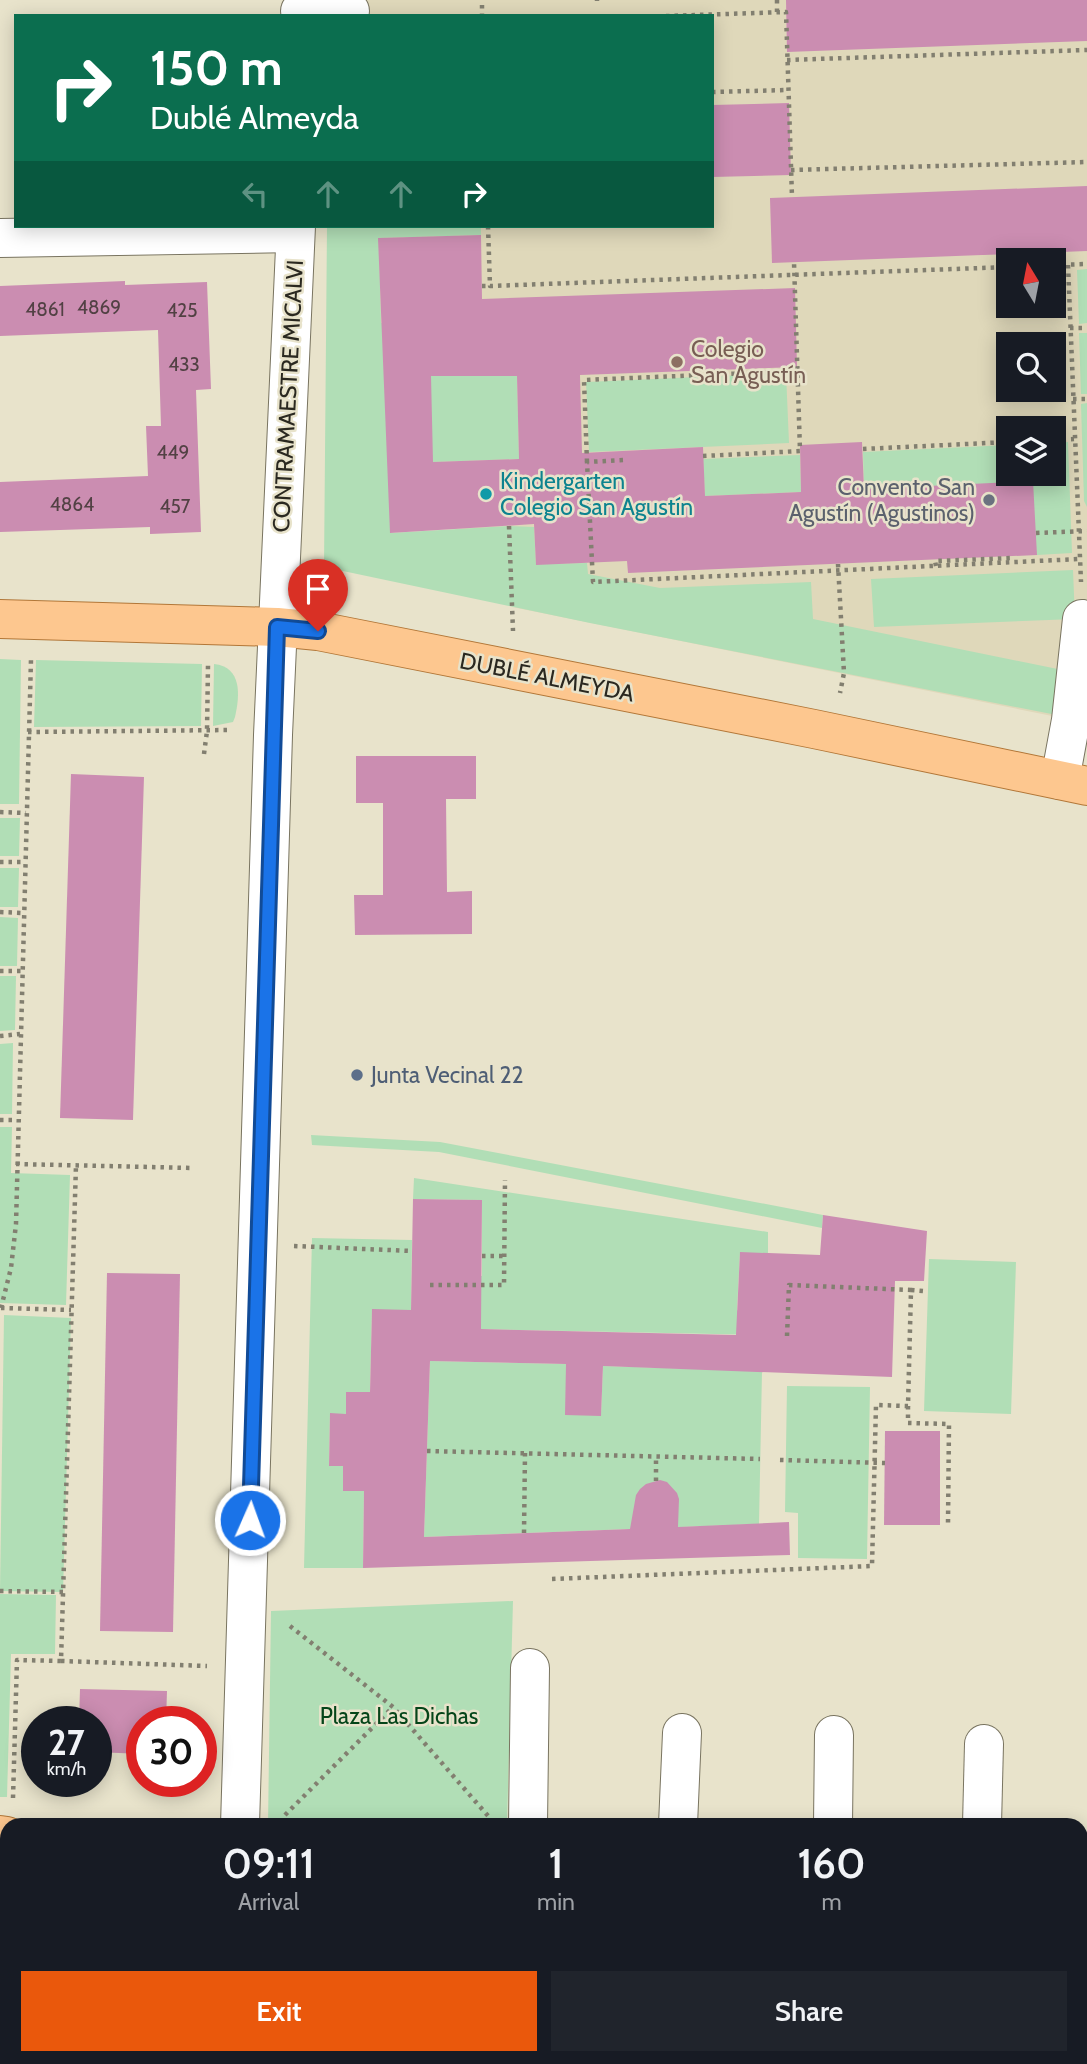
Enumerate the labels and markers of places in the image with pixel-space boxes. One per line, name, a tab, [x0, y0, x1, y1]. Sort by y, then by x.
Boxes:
place label: Colegio San Agustín	[691, 335, 806, 389]
marker: Colegio San Agustín	[669, 354, 685, 370]
place label: Kindergarten Colegio San Agustín	[500, 467, 693, 521]
place label: Convento San Agustín (Agustinos)	[789, 473, 975, 527]
marker: Kindergarten Colegio San Agustín	[478, 486, 494, 502]
marker: Convento San Agustín (Agustinos)	[981, 492, 997, 508]
pin	[288, 559, 348, 631]
place label: Junta Vecinal 22	[370, 1061, 524, 1089]
marker: Junta Vecinal 22	[349, 1067, 365, 1083]

